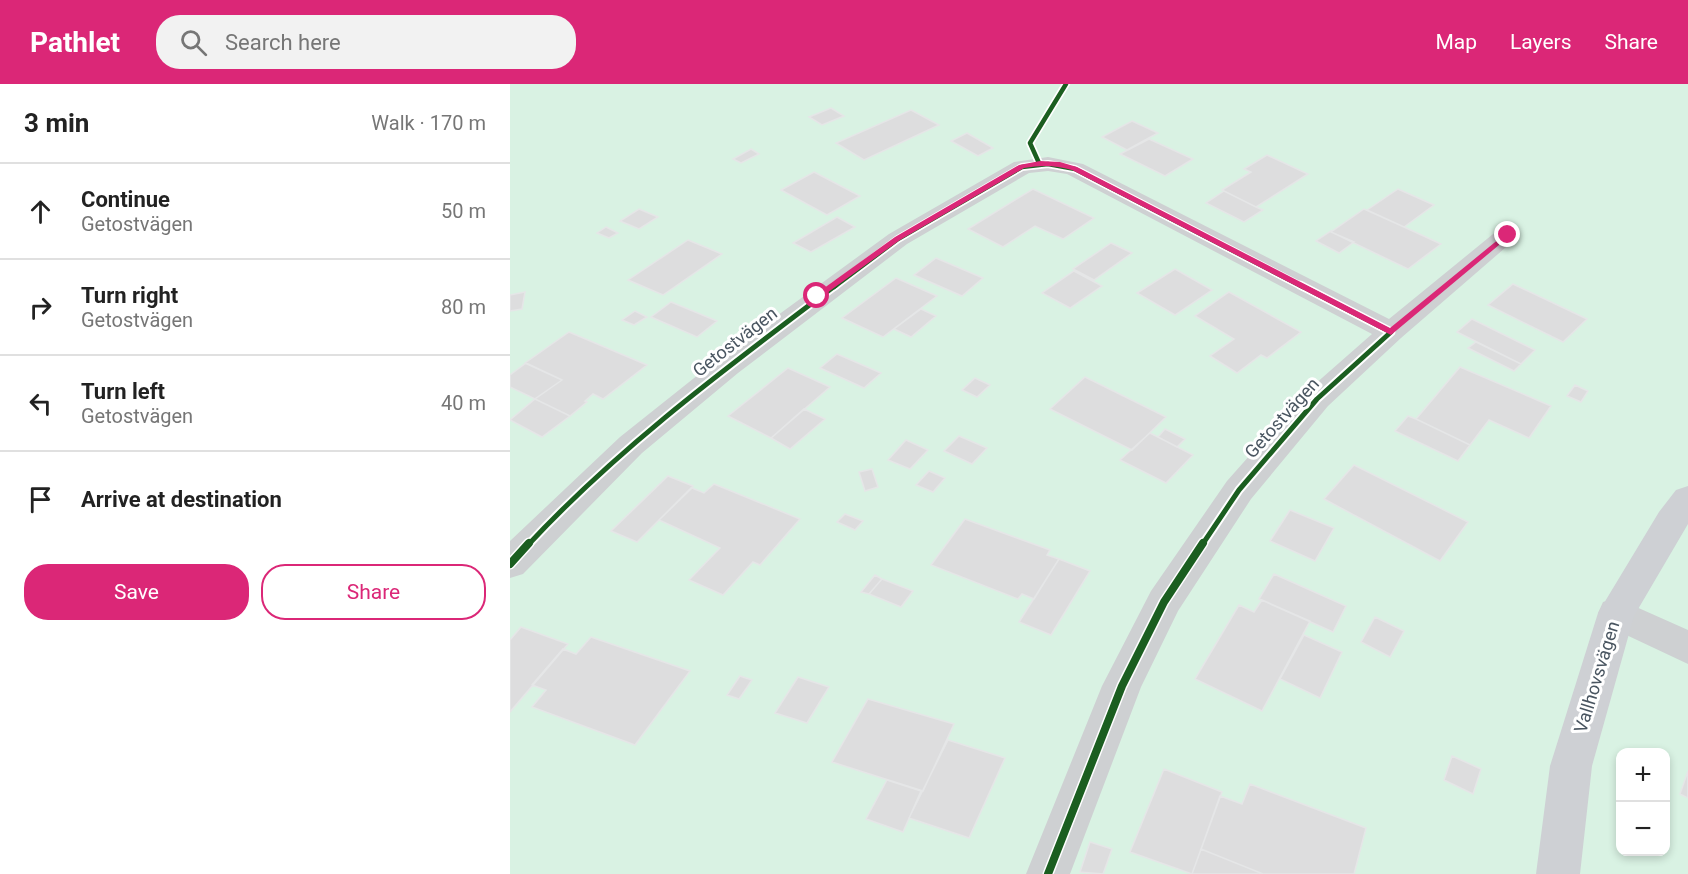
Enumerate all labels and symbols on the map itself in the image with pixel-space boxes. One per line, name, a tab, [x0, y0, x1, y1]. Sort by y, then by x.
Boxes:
route end	[1494, 221, 1520, 247]
route start	[803, 282, 829, 308]
street label: Getostvägen	[688, 302, 781, 381]
street label: Getostvägen	[1240, 373, 1323, 462]
street label: Vallhovsvägen	[1570, 618, 1623, 735]

